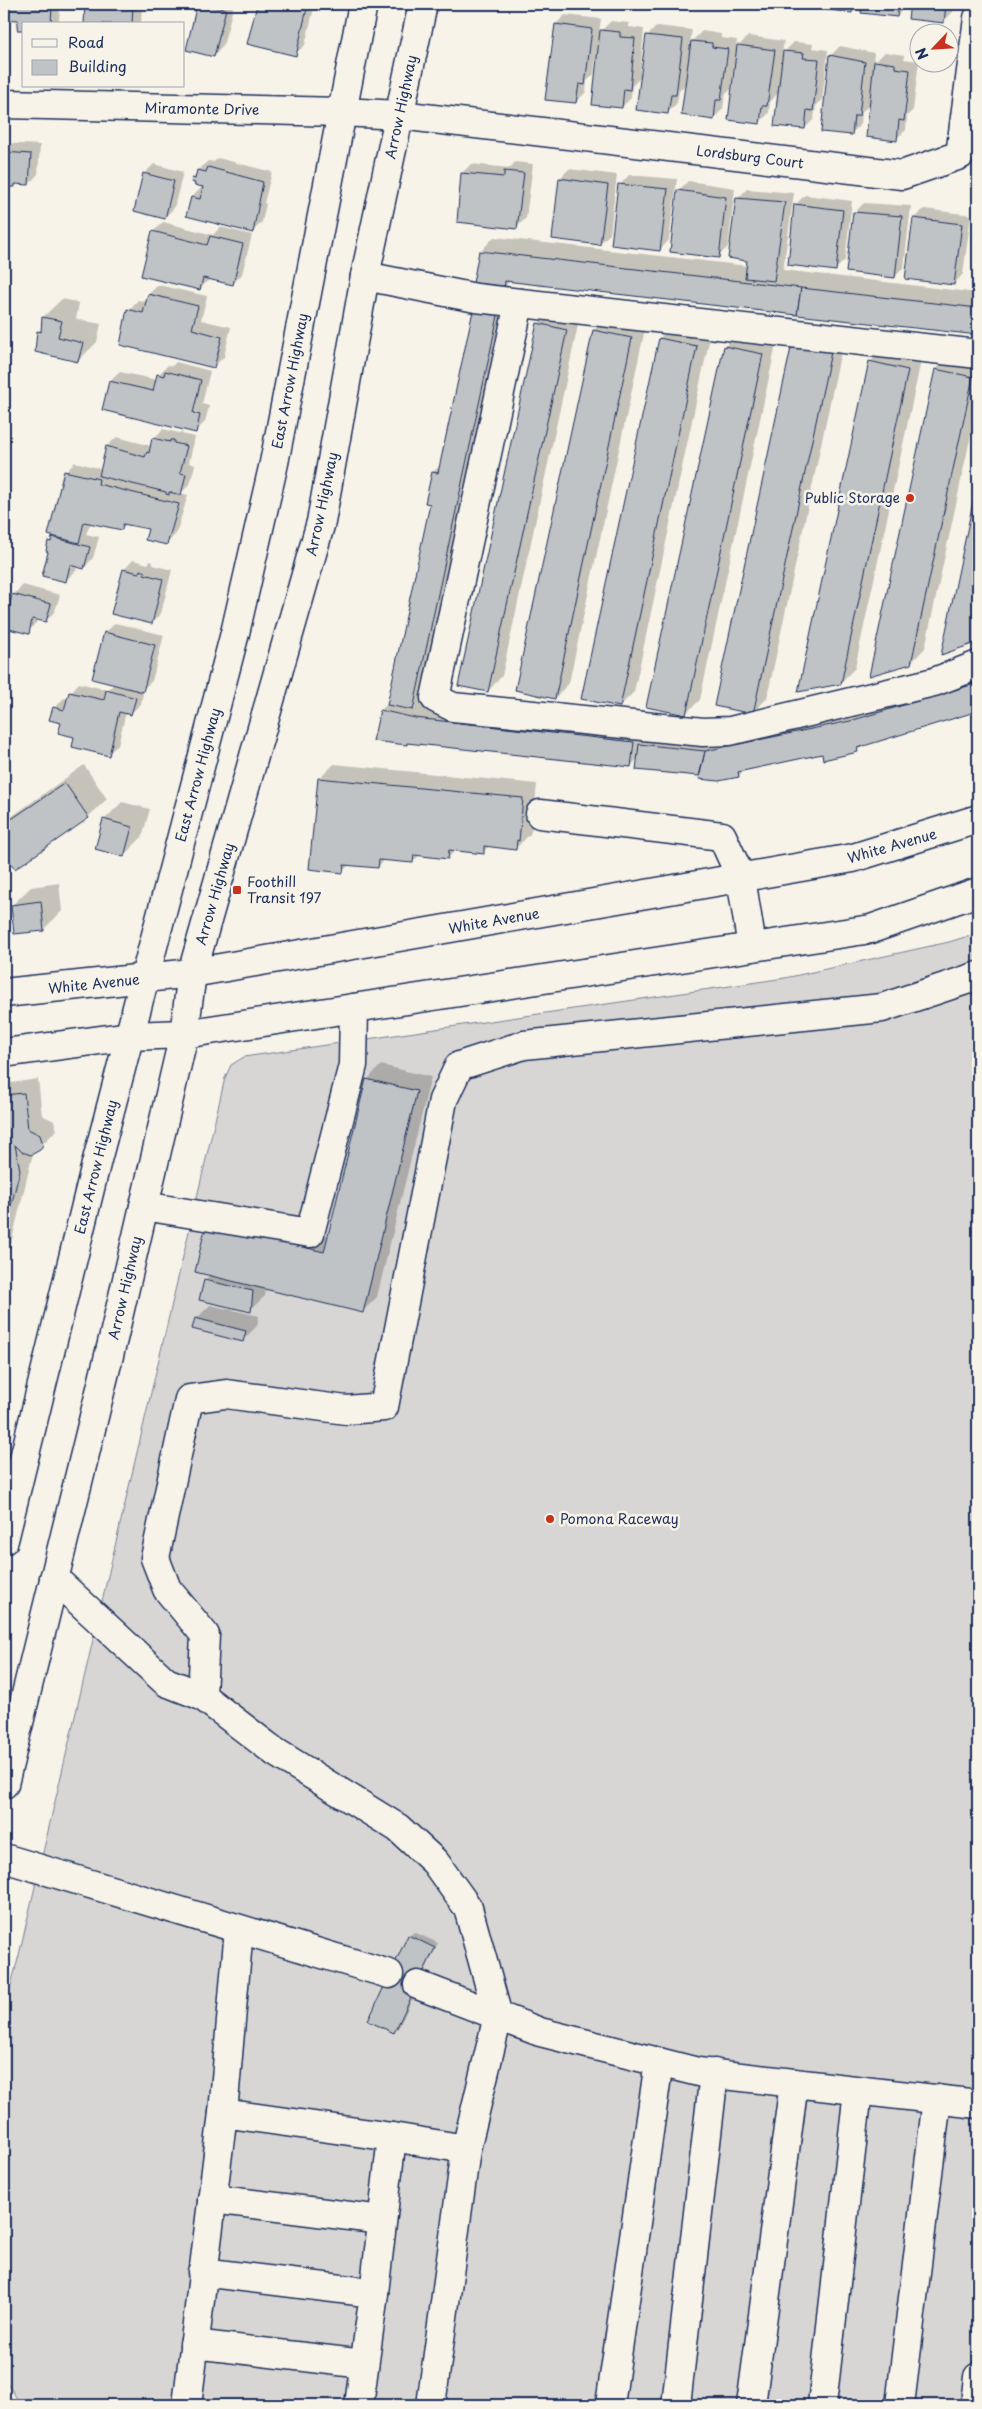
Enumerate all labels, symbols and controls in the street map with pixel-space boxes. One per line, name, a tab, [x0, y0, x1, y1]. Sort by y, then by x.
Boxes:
legend	[22, 22, 185, 88]
north arrow	[910, 22, 960, 72]
text: Road	[68, 30, 104, 53]
text: N	[910, 44, 934, 63]
street label: Arrow Highway	[379, 53, 422, 161]
text: Building	[68, 54, 127, 77]
street label: Miramonte Drive	[144, 97, 260, 120]
street label: Lordsburg Court	[695, 140, 805, 174]
street label: East Arrow Highway	[266, 311, 313, 451]
street label: Arrow Highway	[300, 450, 343, 558]
place label: Public Storage	[805, 487, 900, 508]
marker: Public Storage	[904, 492, 916, 504]
street label: East Arrow Highway	[170, 706, 225, 844]
street label: White Avenue	[845, 823, 939, 868]
street label: Arrow Highway	[190, 840, 239, 947]
place label: Foothill Transit 197	[247, 871, 322, 908]
marker: Foothill Transit 197	[231, 884, 243, 896]
street label: White Avenue	[447, 902, 541, 939]
street label: White Avenue	[47, 968, 141, 999]
street label: East Arrow Highway	[69, 1097, 122, 1236]
street label: Arrow Highway	[102, 1234, 147, 1342]
place label: Pomona Raceway	[560, 1508, 679, 1529]
marker: Pomona Raceway	[544, 1513, 556, 1525]

